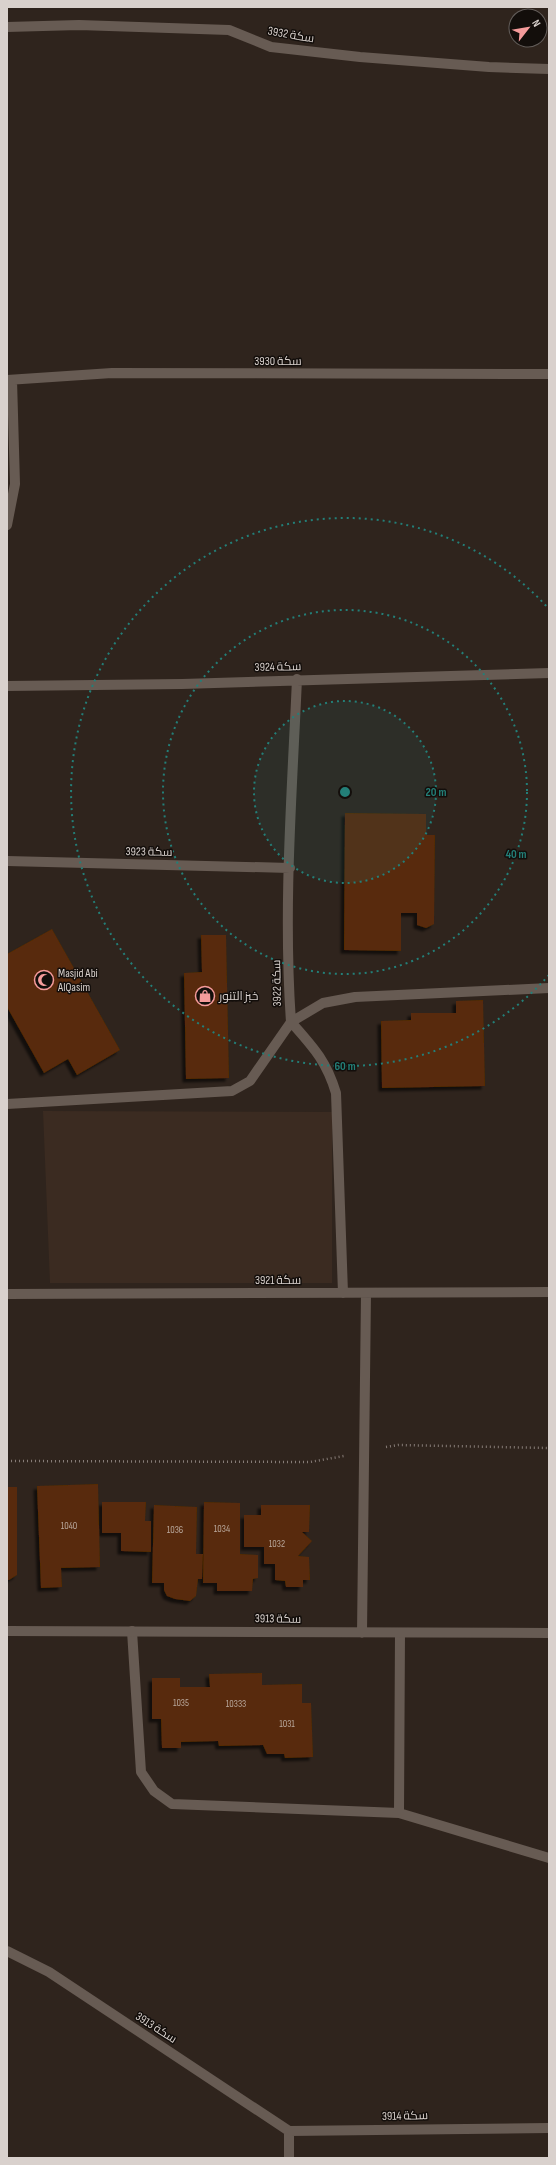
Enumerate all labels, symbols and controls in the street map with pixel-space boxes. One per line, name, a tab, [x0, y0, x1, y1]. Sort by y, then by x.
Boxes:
north arrow	[508, 8, 548, 48]
text: N	[529, 17, 543, 29]
street label: سكة 3932	[267, 24, 316, 46]
street label: سكة 3930	[254, 354, 302, 369]
street label: سكة 3924	[254, 659, 302, 675]
centre of rings	[338, 785, 352, 799]
text: 20 m	[426, 785, 446, 800]
street label: سكة 3923	[125, 844, 173, 860]
text: 40 m	[505, 847, 527, 862]
street label: سكة 3922	[269, 959, 285, 1007]
place label: Masjid Abi AlQasim	[57, 966, 98, 995]
mosque icon: Masjid Abi AlQasim	[33, 969, 55, 991]
shop icon: خبز التنور	[194, 985, 216, 1007]
place label: خبز التنور	[218, 989, 258, 1004]
text: 60 m	[334, 1059, 356, 1074]
street label: سكة 3921	[255, 1273, 301, 1288]
house number: 1040	[61, 1520, 77, 1532]
house number: 1034	[214, 1523, 230, 1535]
house number: 1036	[167, 1524, 183, 1536]
house number: 1032	[269, 1538, 285, 1550]
street label: سكة 3913	[255, 1611, 301, 1627]
house number: 1035	[173, 1697, 189, 1709]
house number: 10333	[226, 1698, 246, 1710]
house number: 1031	[279, 1718, 295, 1730]
street label: سكة 3913	[133, 2009, 180, 2047]
street label: سكة 3914	[382, 2108, 428, 2124]

